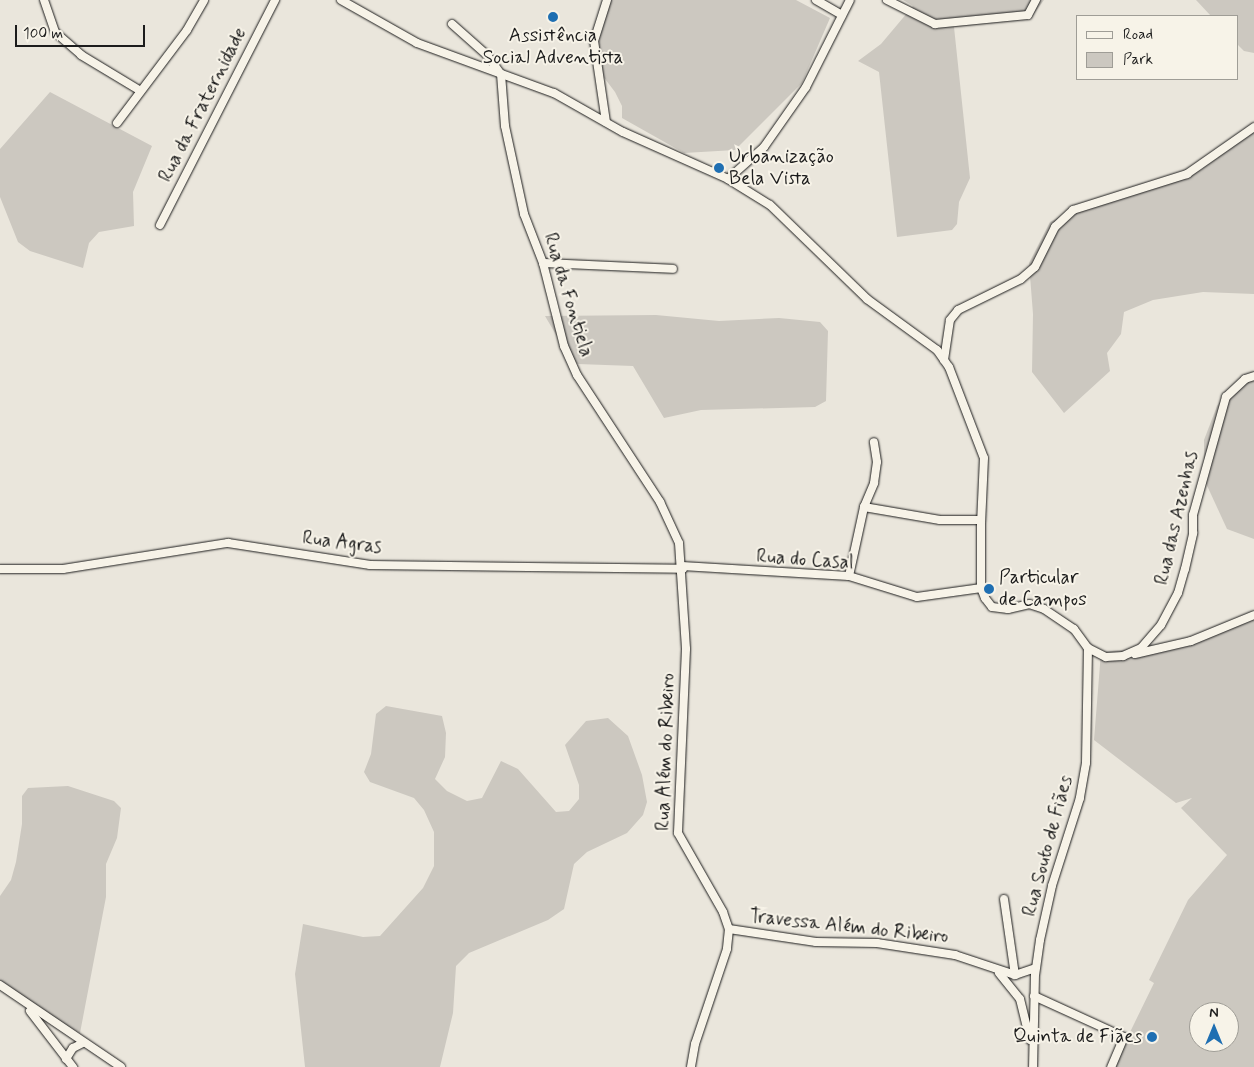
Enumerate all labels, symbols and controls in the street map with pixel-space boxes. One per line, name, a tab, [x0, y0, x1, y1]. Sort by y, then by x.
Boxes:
marker: Assistência Social Adventista	[547, 11, 559, 23]
scale bar	[18, 15, 148, 47]
legend	[1076, 15, 1239, 80]
text: 100 m	[23, 24, 63, 44]
place label: Assistência Social Adventista	[483, 25, 623, 69]
text: Road	[1123, 25, 1153, 45]
street label: Rua da Fraternidade	[156, 28, 250, 182]
text: Park	[1123, 50, 1153, 70]
place label: Urbanização Bela Vista	[729, 146, 834, 190]
marker: Urbanização Bela Vista	[713, 162, 725, 174]
street label: Rua da Fontiela	[539, 234, 597, 356]
street label: Rua das Azenhas	[1151, 450, 1203, 586]
street label: Rua Agras	[301, 527, 383, 559]
street label: Rua do Casal	[754, 545, 856, 575]
place label: Particular de Campos	[999, 567, 1087, 611]
marker: Particular de Campos	[983, 583, 995, 595]
street label: Rua Além do Ribeiro	[652, 674, 680, 830]
street label: Rua Souto de Fiães	[1019, 774, 1077, 918]
street label: Travessa Além do Ribeiro	[750, 905, 948, 949]
north arrow	[1189, 1002, 1239, 1052]
text: N	[1209, 1004, 1219, 1022]
place label: Quinta de Fiães	[1014, 1026, 1142, 1048]
marker: Quinta de Fiães	[1146, 1031, 1158, 1043]

